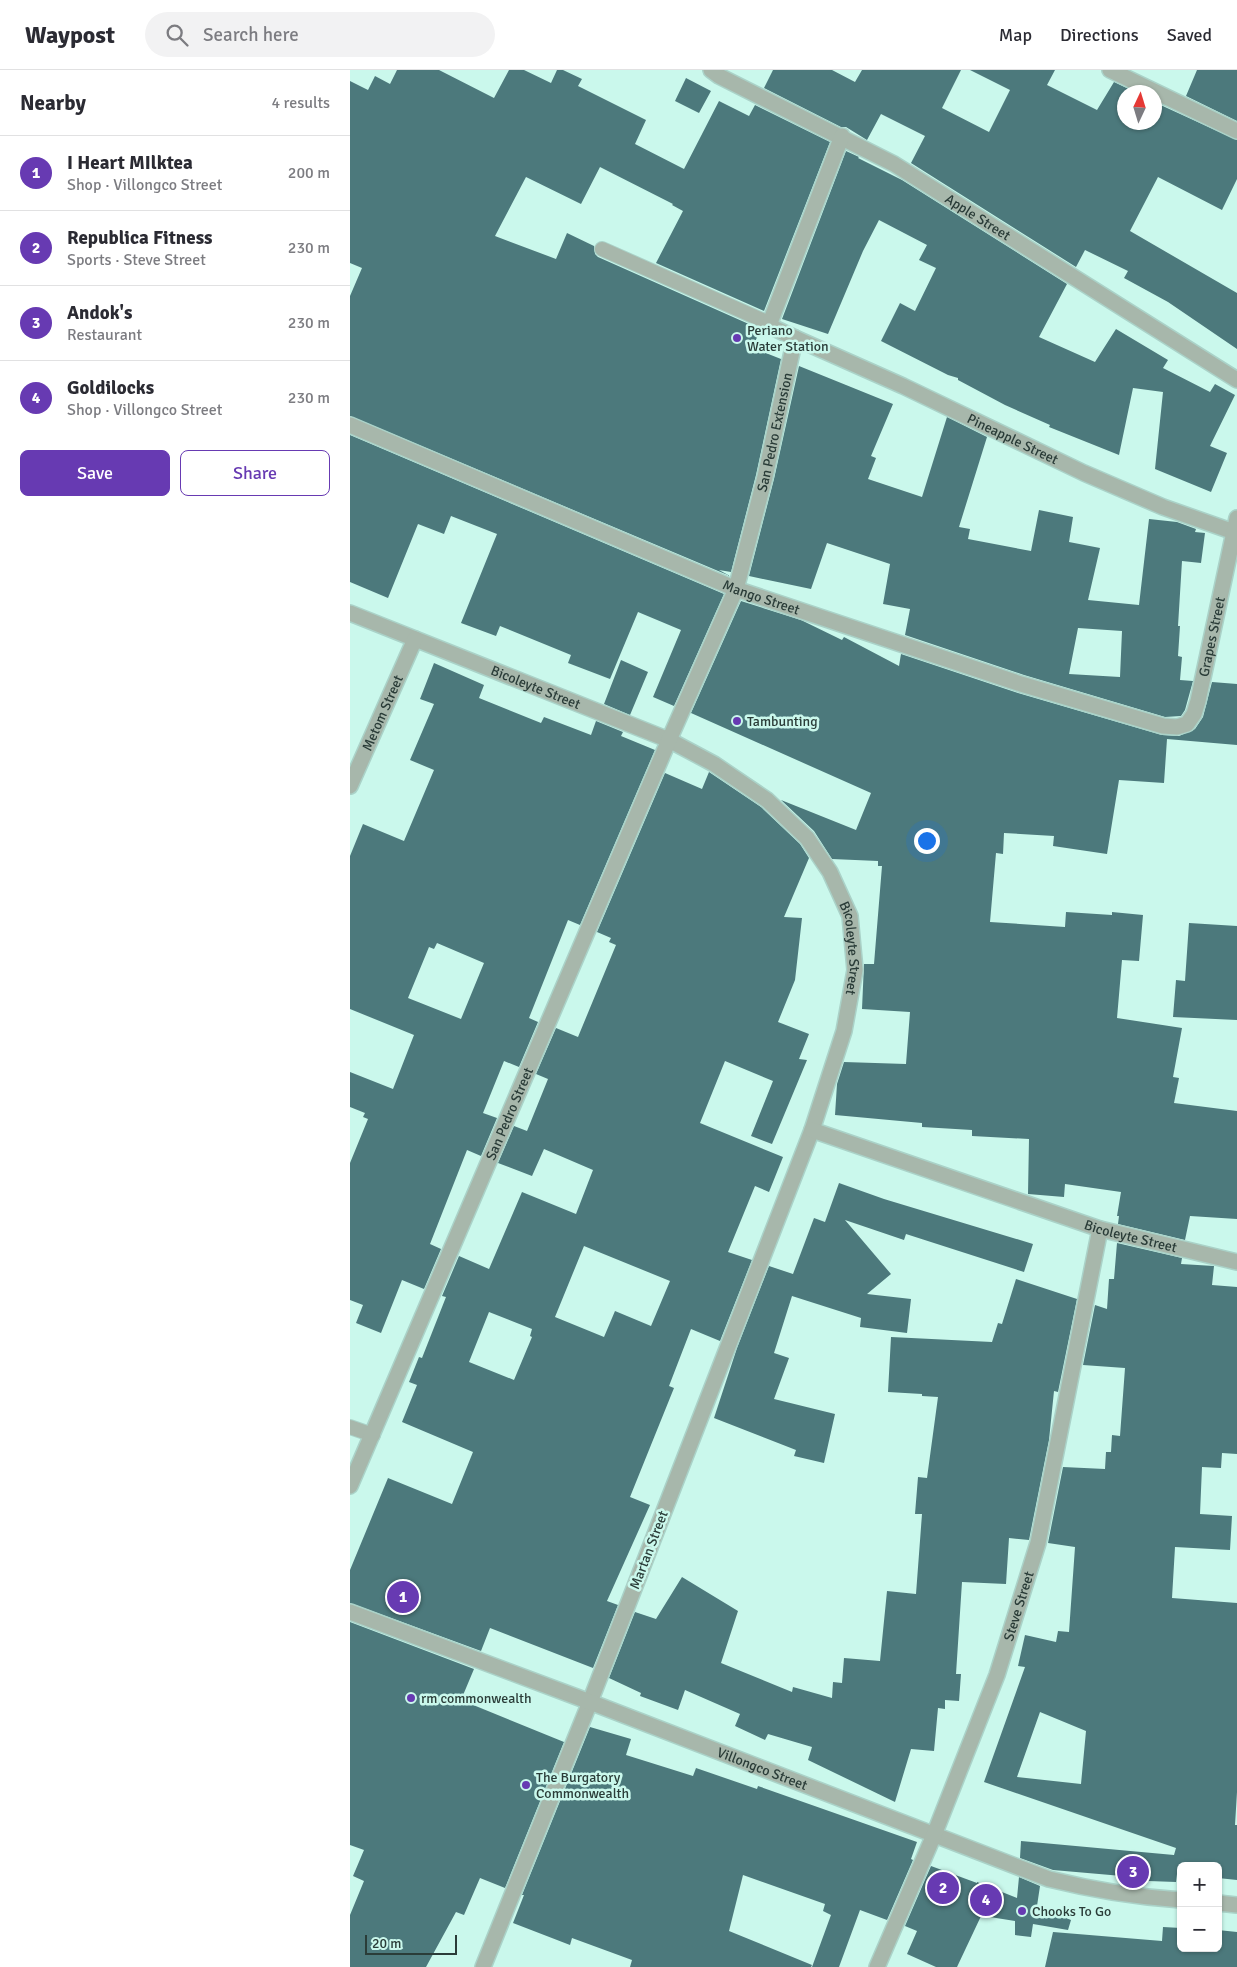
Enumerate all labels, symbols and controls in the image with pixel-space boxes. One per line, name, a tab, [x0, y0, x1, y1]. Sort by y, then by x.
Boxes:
search box	[145, 12, 495, 57]
text: Waypost	[25, 20, 115, 50]
icon: search	[163, 21, 191, 49]
text: Search here	[203, 23, 299, 47]
text: Map	[999, 24, 1032, 46]
text: Directions	[1060, 24, 1139, 46]
text: Saved	[1167, 24, 1212, 46]
north arrow	[1117, 85, 1162, 130]
text: Nearby	[20, 90, 86, 116]
text: 4 results	[271, 93, 330, 113]
text: I Heart MIlktea	[67, 151, 193, 175]
text: 1	[32, 163, 40, 183]
text: 200 m	[288, 163, 330, 183]
text: Shop · Villongco Street	[67, 175, 222, 195]
street label: Apple Street	[942, 190, 1014, 244]
text: Republica Fitness	[67, 226, 212, 250]
text: 2	[32, 238, 40, 258]
text: 230 m	[288, 238, 330, 258]
text: Sports · Steve Street	[67, 250, 206, 270]
text: Andok's	[67, 301, 132, 325]
text: 3	[32, 313, 40, 333]
text: 230 m	[288, 313, 330, 333]
place label: Periano Water Station	[747, 322, 829, 355]
text: Restaurant	[67, 325, 142, 345]
marker: Periano Water Station	[731, 332, 743, 344]
street label: San Pedro Extension	[753, 371, 796, 494]
text: Goldilocks	[67, 376, 154, 400]
text: 4	[32, 388, 40, 408]
text: 230 m	[288, 388, 330, 408]
text: Shop · Villongco Street	[67, 400, 222, 420]
street label: Pineapple Street	[965, 410, 1061, 468]
button: Save	[20, 450, 170, 496]
button: Share	[180, 450, 330, 496]
street label: Mango Street	[720, 576, 802, 618]
street label: Grapes Street	[1195, 595, 1229, 678]
street label: Bicoleyte Street	[489, 662, 583, 712]
street label: Metom Street	[358, 672, 407, 753]
place label: Tambunting	[747, 713, 818, 730]
marker: Tambunting	[731, 715, 743, 727]
your location	[914, 828, 940, 854]
street label: Bicoleyte Street	[836, 898, 864, 997]
street label: San Pedro Street	[482, 1064, 537, 1163]
street label: Bicoleyte Street	[1082, 1216, 1179, 1256]
street label: Martan Street	[626, 1508, 672, 1592]
street label: Steve Street	[1000, 1569, 1037, 1643]
pin: 1	[387, 1578, 419, 1616]
place label: rm commonwealth	[421, 1690, 532, 1707]
marker: rm commonwealth	[405, 1692, 417, 1704]
street label: Villongco Street	[715, 1743, 810, 1794]
place label: The Burgatory Commonwealth	[536, 1769, 629, 1802]
marker: The Burgatory Commonwealth	[520, 1779, 532, 1791]
pin: 3	[1117, 1853, 1149, 1891]
map controls	[1177, 1862, 1222, 1952]
button: +	[1177, 1862, 1222, 1907]
pin: 2	[927, 1869, 959, 1907]
pin: 4	[970, 1881, 1002, 1919]
place label: Chooks To Go	[1032, 1903, 1111, 1920]
marker: Chooks To Go	[1016, 1905, 1028, 1917]
button: −	[1177, 1907, 1222, 1952]
scale bar	[365, 1932, 458, 1955]
text: 20 m	[372, 1935, 401, 1952]

